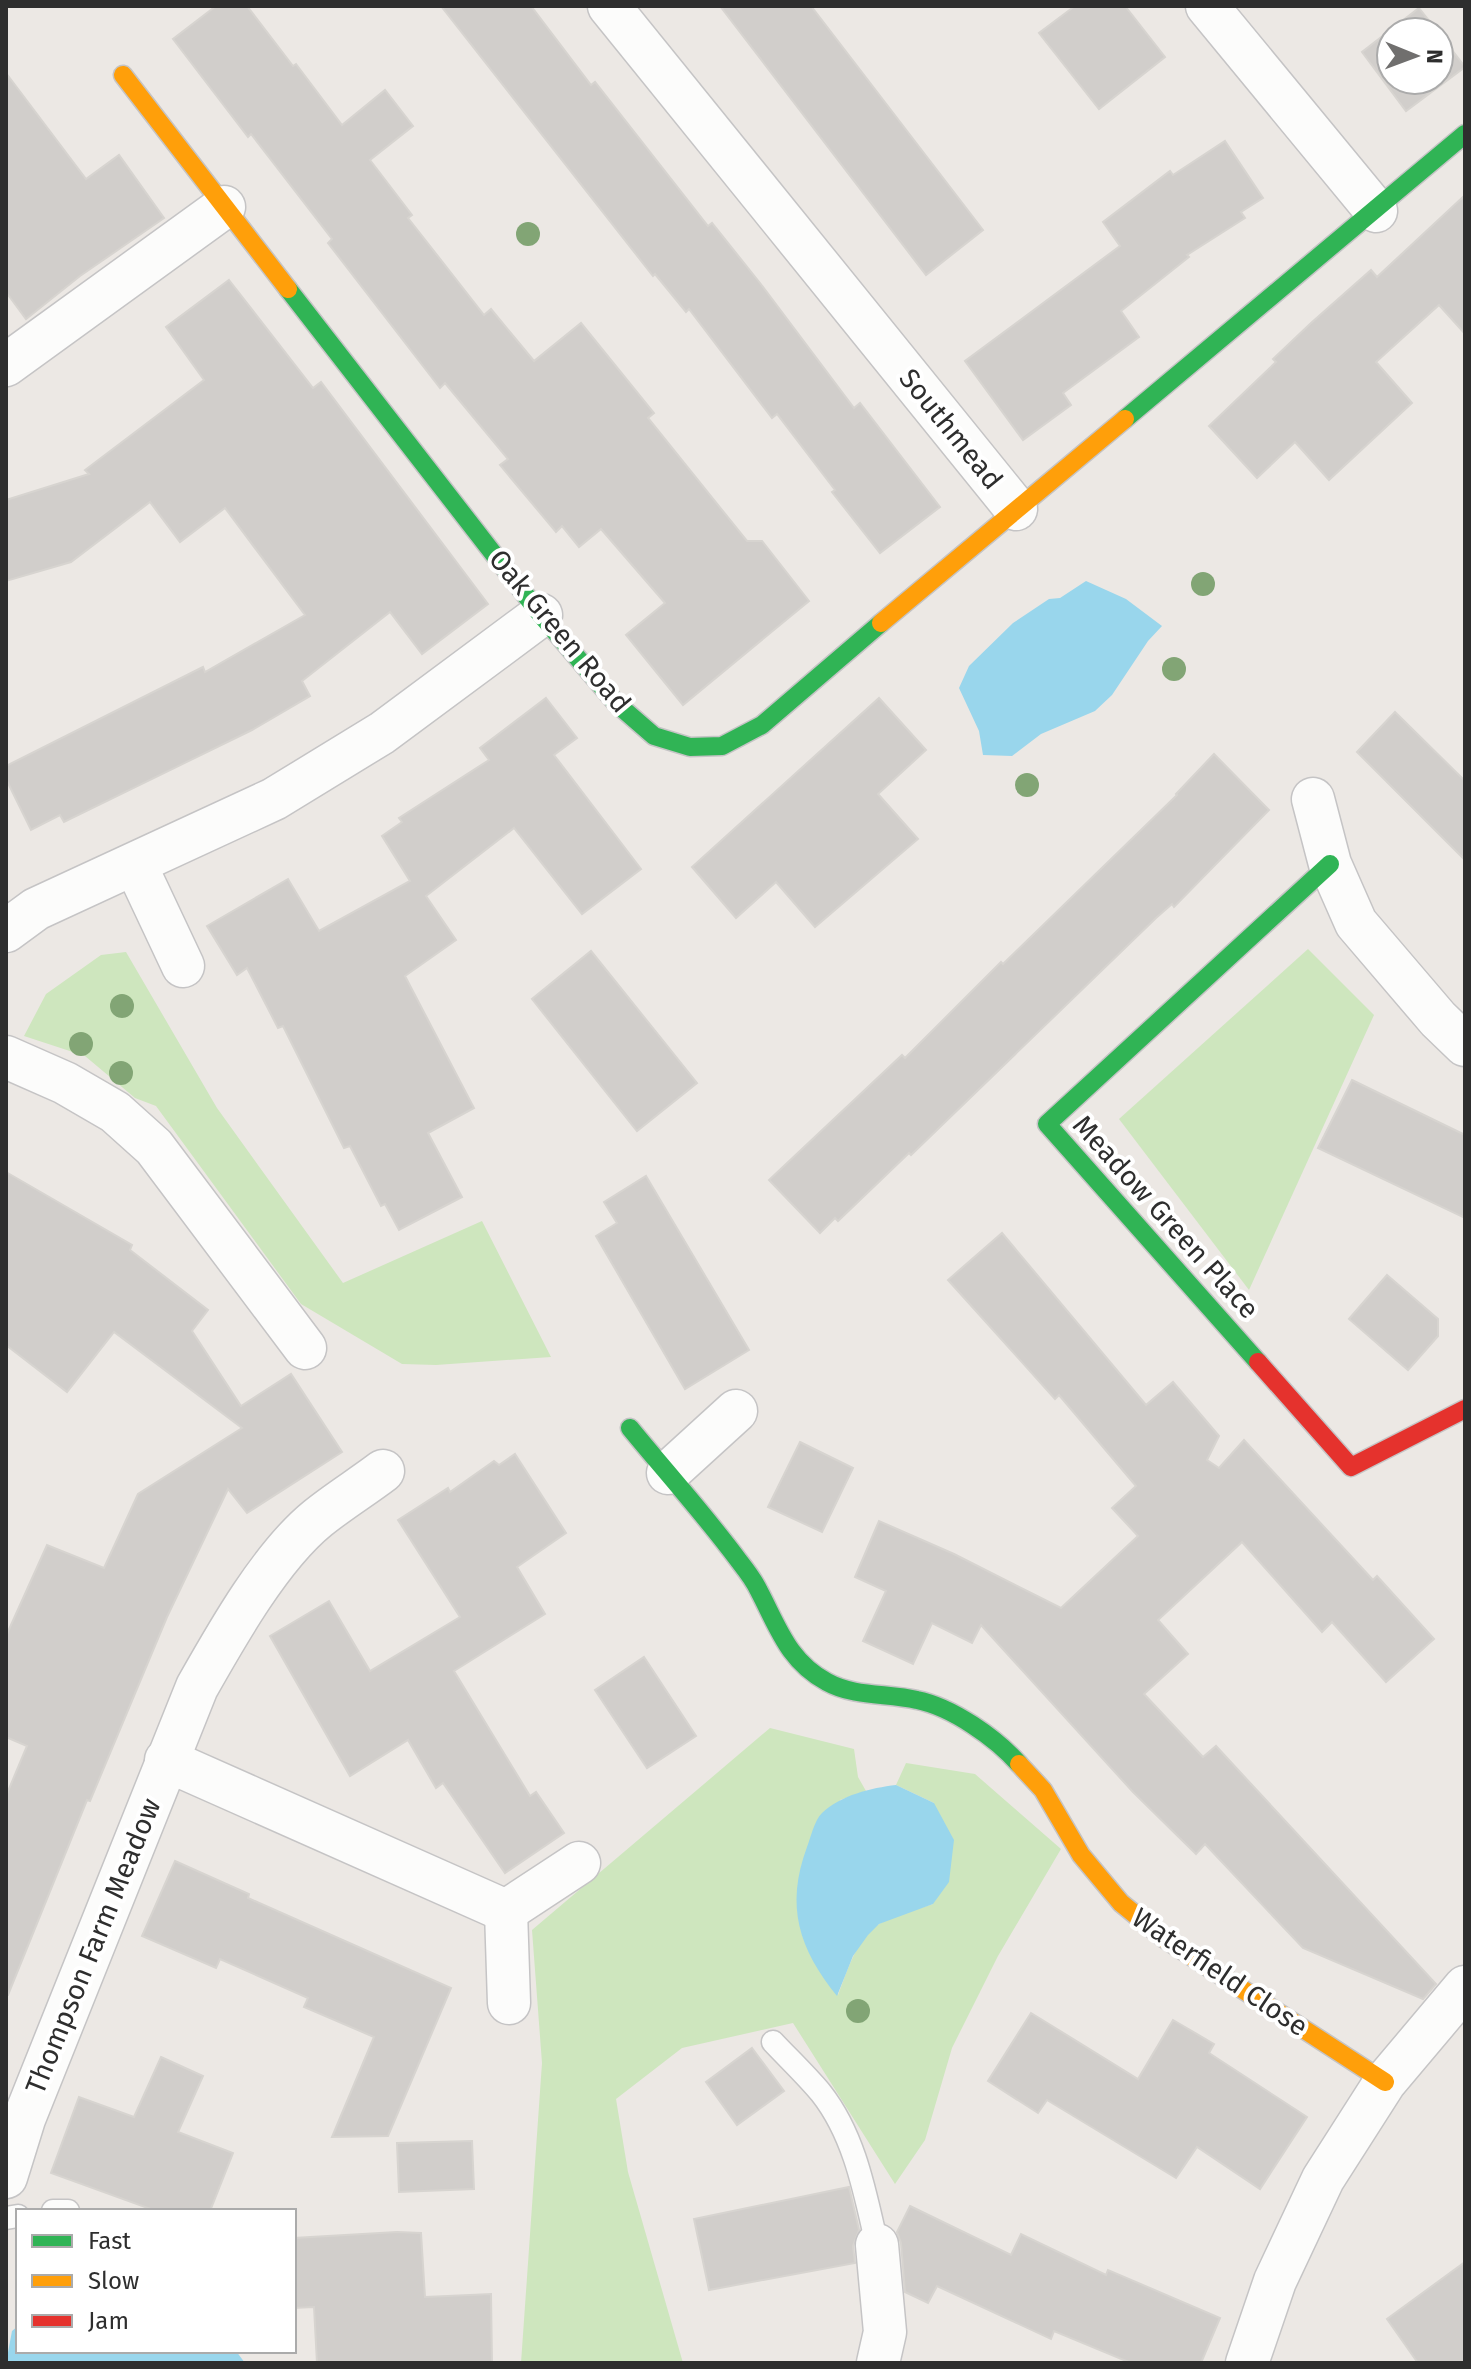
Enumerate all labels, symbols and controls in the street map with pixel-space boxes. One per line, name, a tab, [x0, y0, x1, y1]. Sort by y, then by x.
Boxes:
north arrow	[1375, 16, 1455, 96]
text: N	[1421, 49, 1448, 64]
street label: Southmead	[892, 362, 1010, 496]
street label: Oak Green Road	[482, 543, 638, 719]
street label: Meadow Green Place	[1066, 1109, 1266, 1325]
street label: Thompson Farm Meadow	[19, 1793, 167, 2099]
street label: Waterfield Close	[1126, 1901, 1314, 2043]
legend	[16, 2209, 296, 2353]
text: Fast	[88, 2227, 131, 2255]
text: Slow	[88, 2267, 139, 2295]
text: Jam	[88, 2307, 129, 2335]

